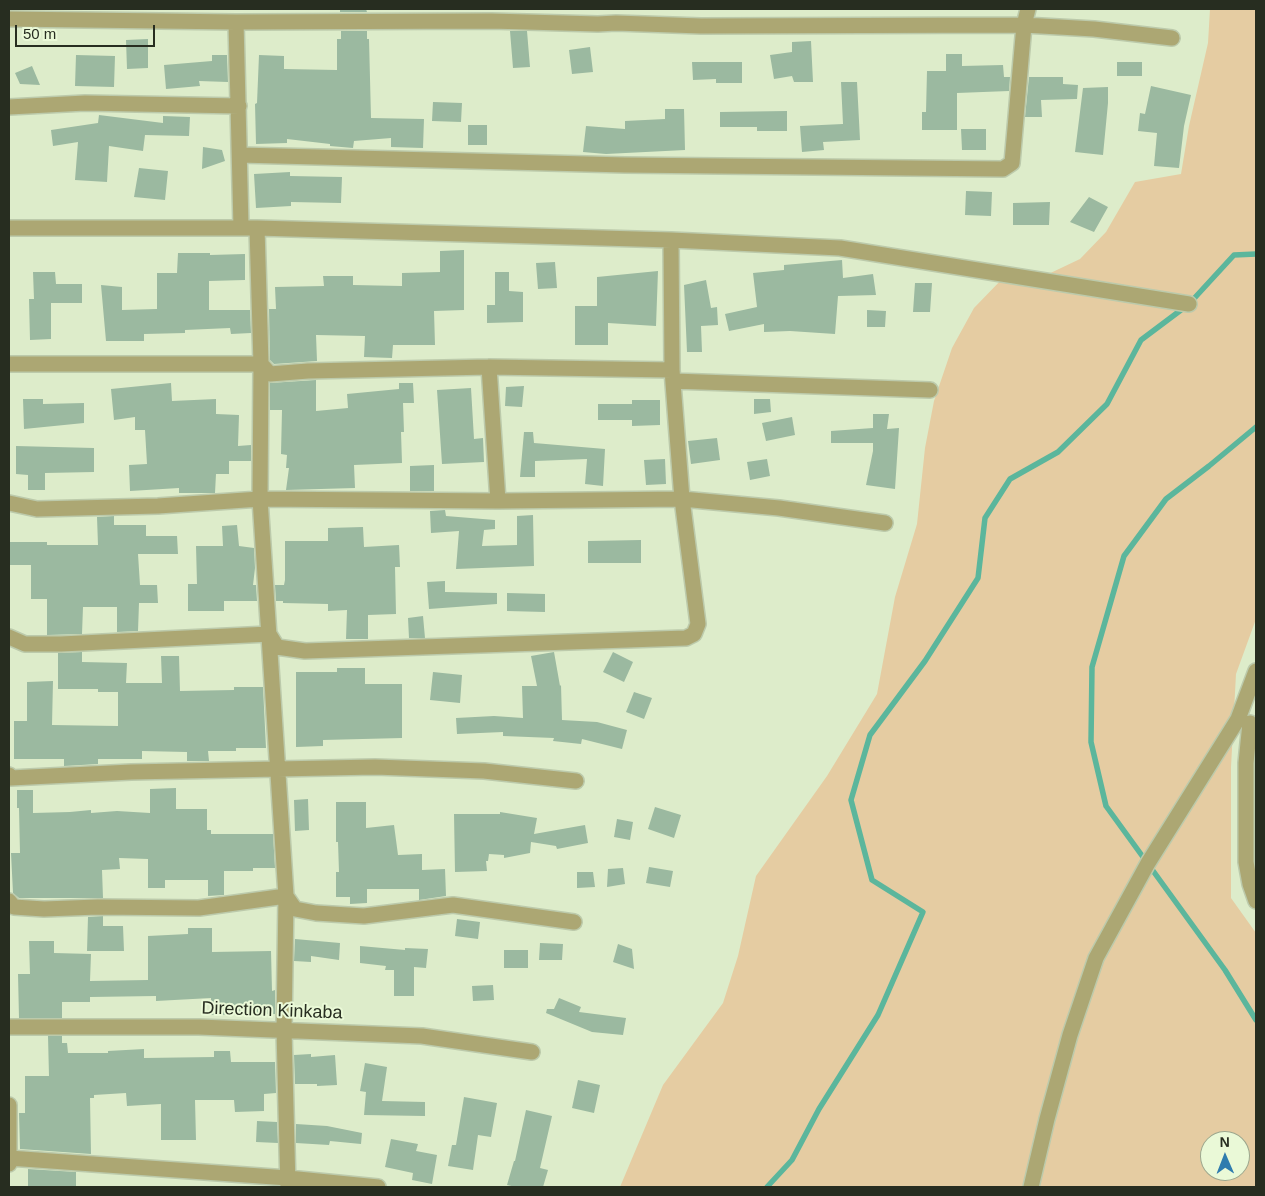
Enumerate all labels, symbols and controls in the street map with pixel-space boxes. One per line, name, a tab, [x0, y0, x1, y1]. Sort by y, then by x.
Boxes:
scale bar	[18, 15, 158, 47]
text: 50 m	[23, 25, 56, 42]
street label: Direction Kinkaba	[201, 998, 343, 1024]
north arrow	[1200, 1131, 1250, 1181]
text: N	[1220, 1134, 1230, 1150]

